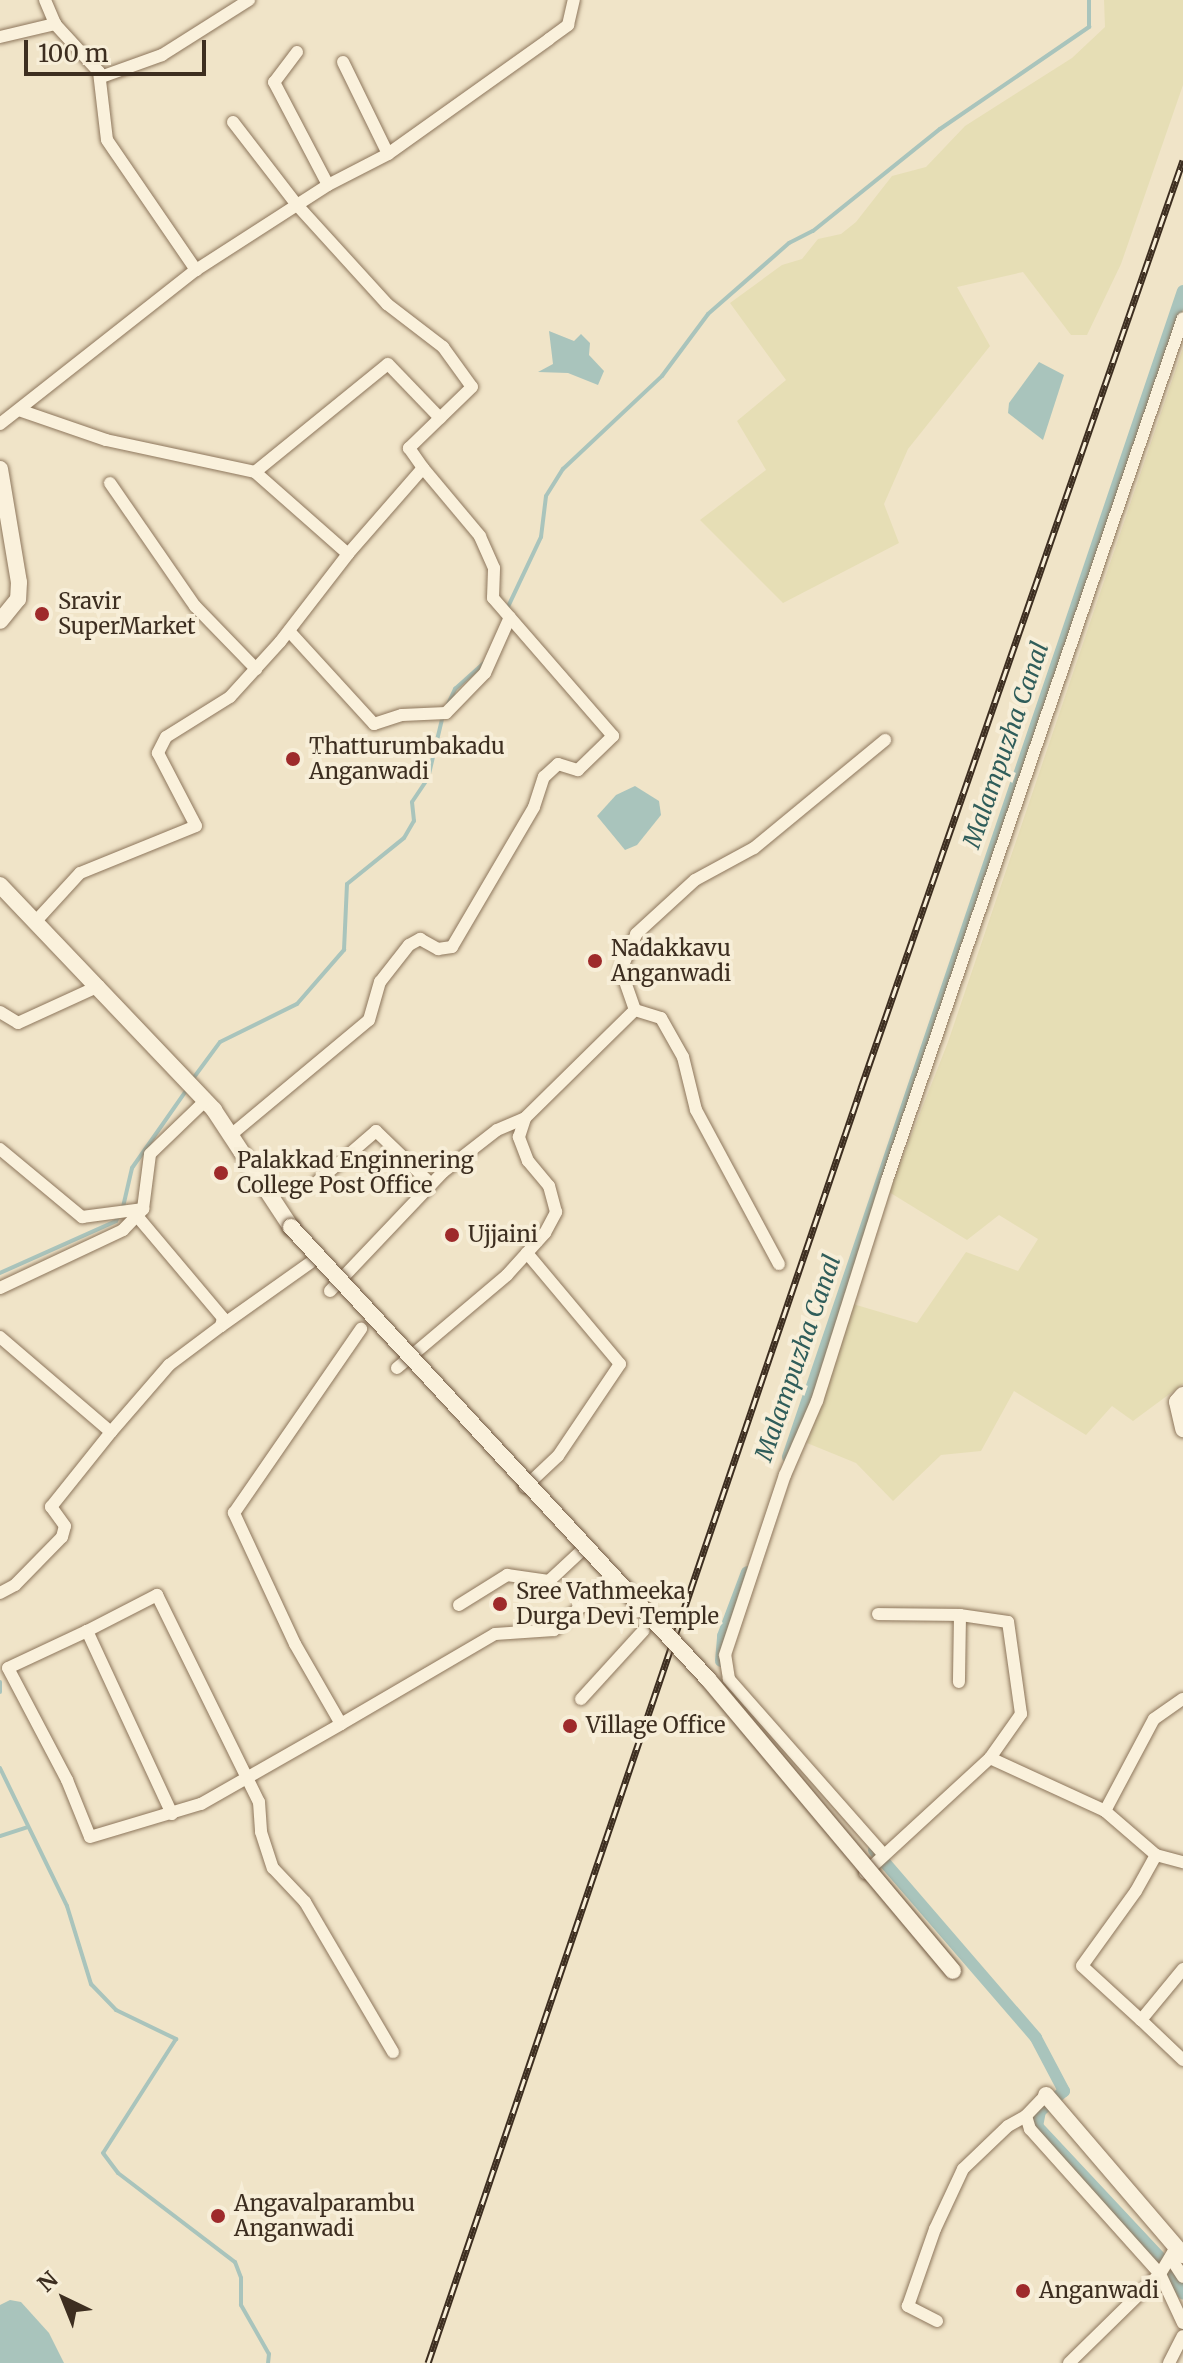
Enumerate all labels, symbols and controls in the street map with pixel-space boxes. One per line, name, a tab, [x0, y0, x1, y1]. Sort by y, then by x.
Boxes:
scale bar	[28, 24, 210, 74]
text: 100 m	[38, 38, 108, 69]
place label: Sravir SuperMarket	[58, 588, 196, 640]
marker: Sravir SuperMarket	[33, 605, 51, 623]
water label: Malampuzha Canal	[957, 638, 1055, 852]
place label: Thatturumbakadu Anganwadi	[309, 733, 505, 784]
marker: Thatturumbakadu Anganwadi	[284, 750, 302, 768]
place label: Nadakkavu Anganwadi	[611, 935, 731, 986]
marker: Nadakkavu Anganwadi	[586, 952, 604, 970]
place label: Palakkad Enginnering College Post Office	[237, 1147, 474, 1198]
marker: Palakkad Enginnering College Post Office	[212, 1164, 230, 1182]
place label: Ujjaini	[468, 1222, 538, 1248]
marker: Ujjaini	[443, 1226, 461, 1244]
water label: Malampuzha Canal	[749, 1251, 847, 1465]
place label: Sree Vathmeeka Durga Devi Temple	[516, 1578, 719, 1630]
marker: Sree Vathmeeka Durga Devi Temple	[491, 1595, 509, 1613]
place label: Village Office	[586, 1713, 725, 1739]
marker: Village Office	[561, 1717, 579, 1735]
place label: Angavalparambu Anganwadi	[234, 2190, 415, 2242]
marker: Angavalparambu Anganwadi	[209, 2207, 227, 2225]
north arrow	[24, 2259, 104, 2339]
text: N	[32, 2265, 64, 2298]
place label: Anganwadi	[1039, 2278, 1159, 2304]
marker: Anganwadi	[1014, 2282, 1032, 2300]

